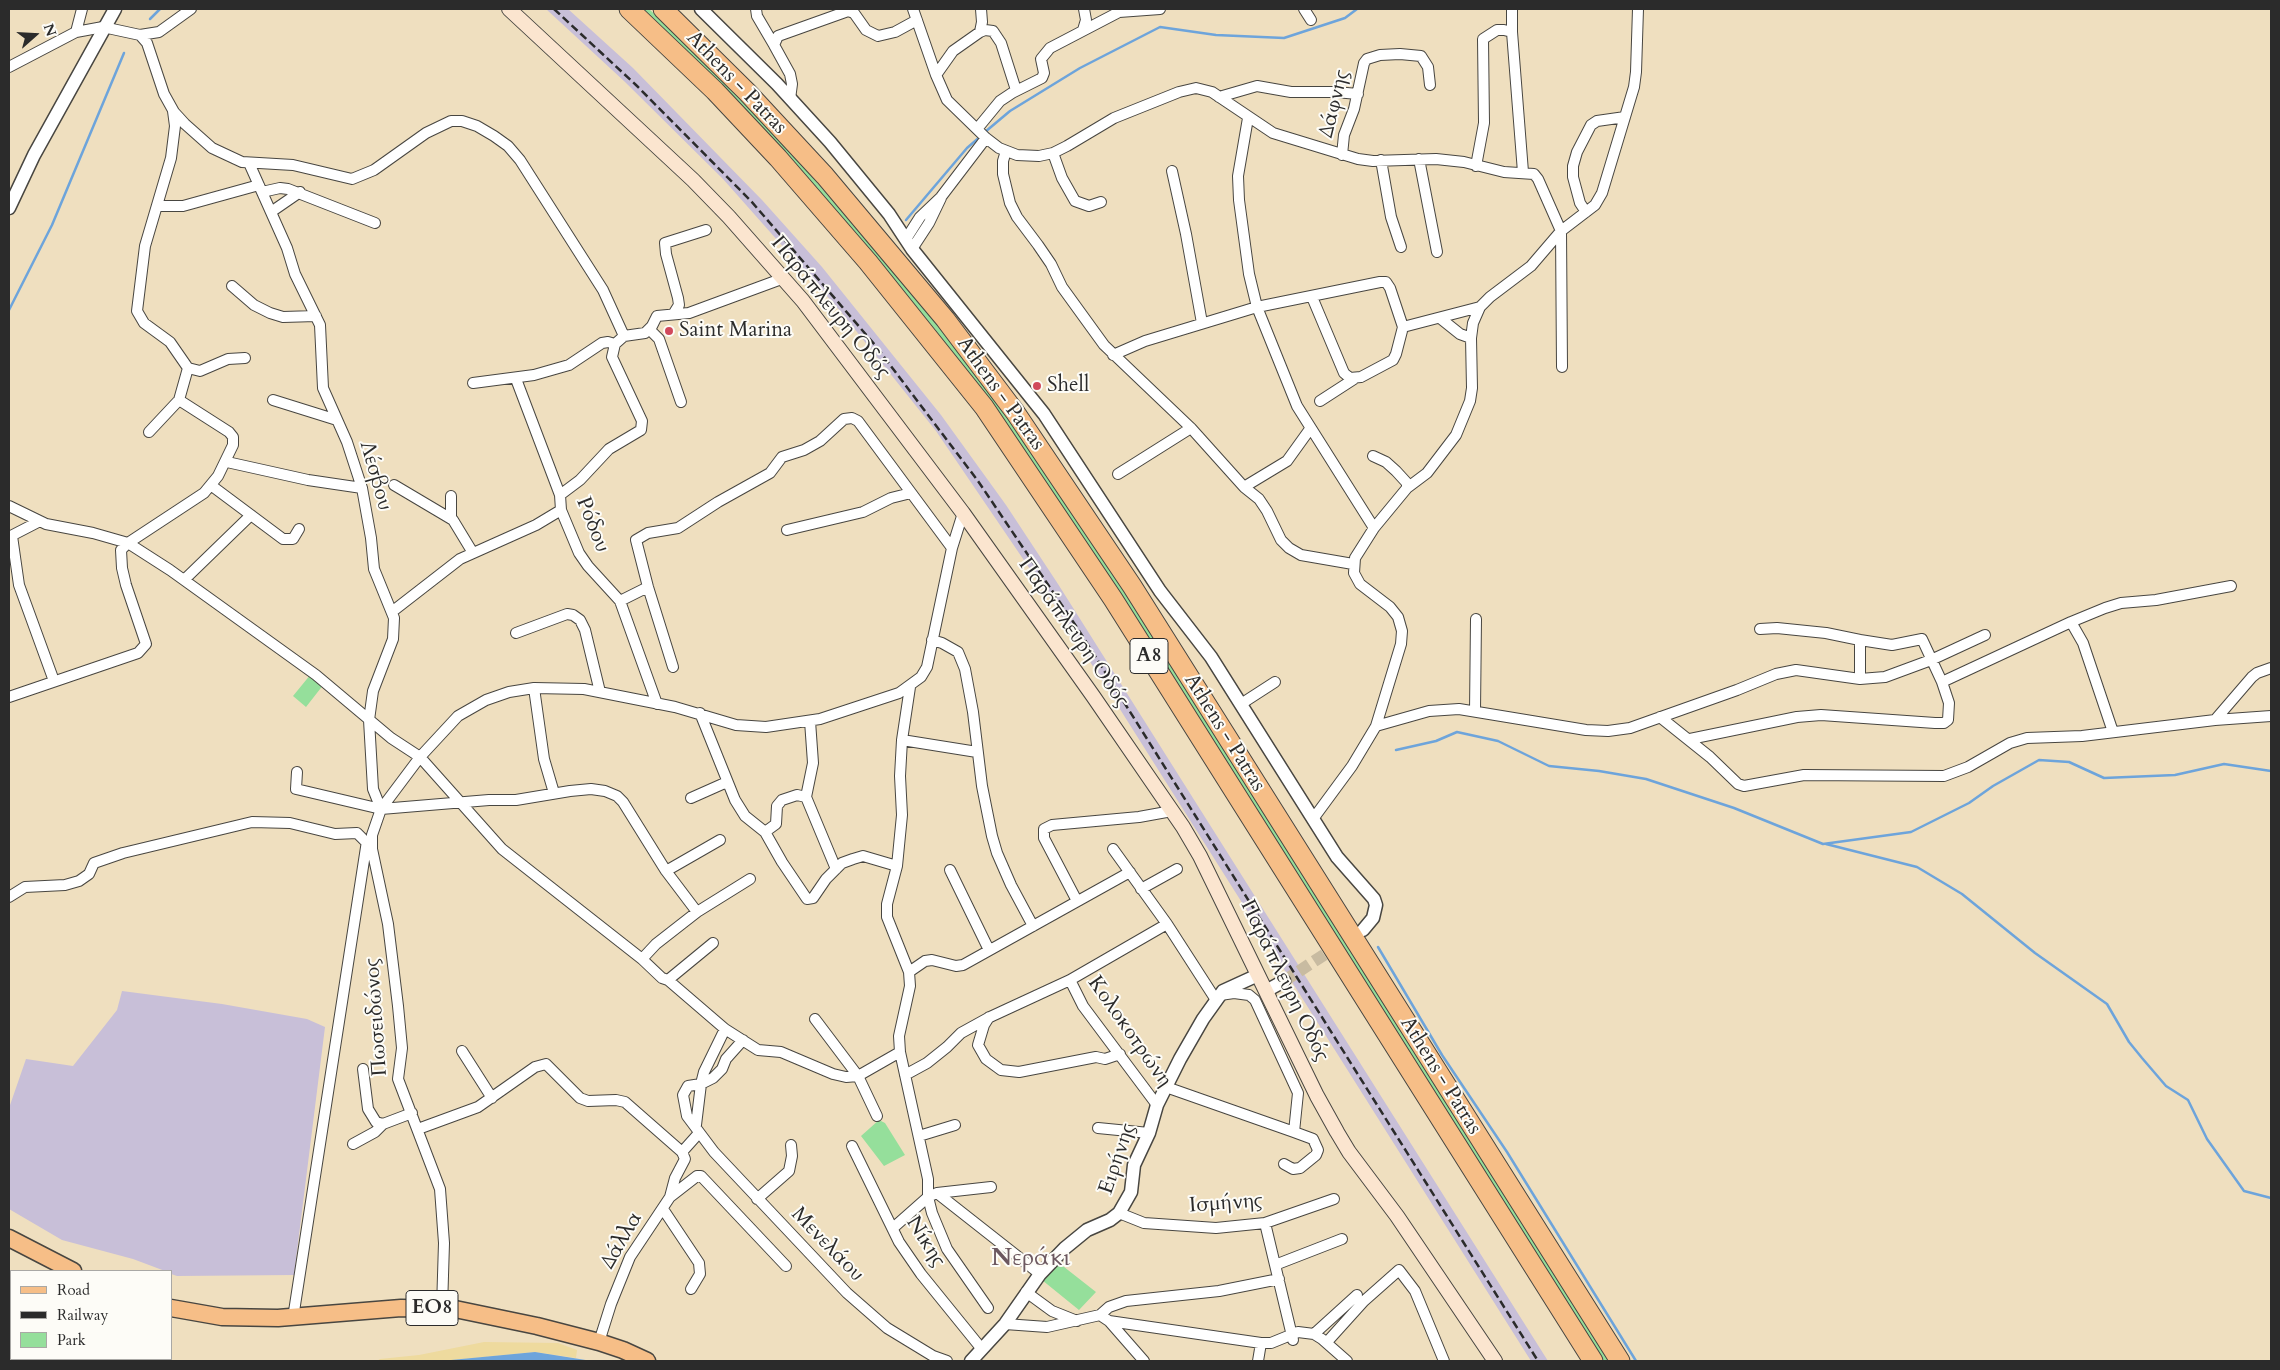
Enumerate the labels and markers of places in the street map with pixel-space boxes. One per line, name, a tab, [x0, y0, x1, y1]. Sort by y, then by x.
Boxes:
place label: Saint Marina	[679, 318, 792, 344]
marker: Saint Marina	[663, 325, 675, 337]
place label: Shell	[1047, 373, 1089, 399]
marker: Shell	[1031, 380, 1043, 392]

